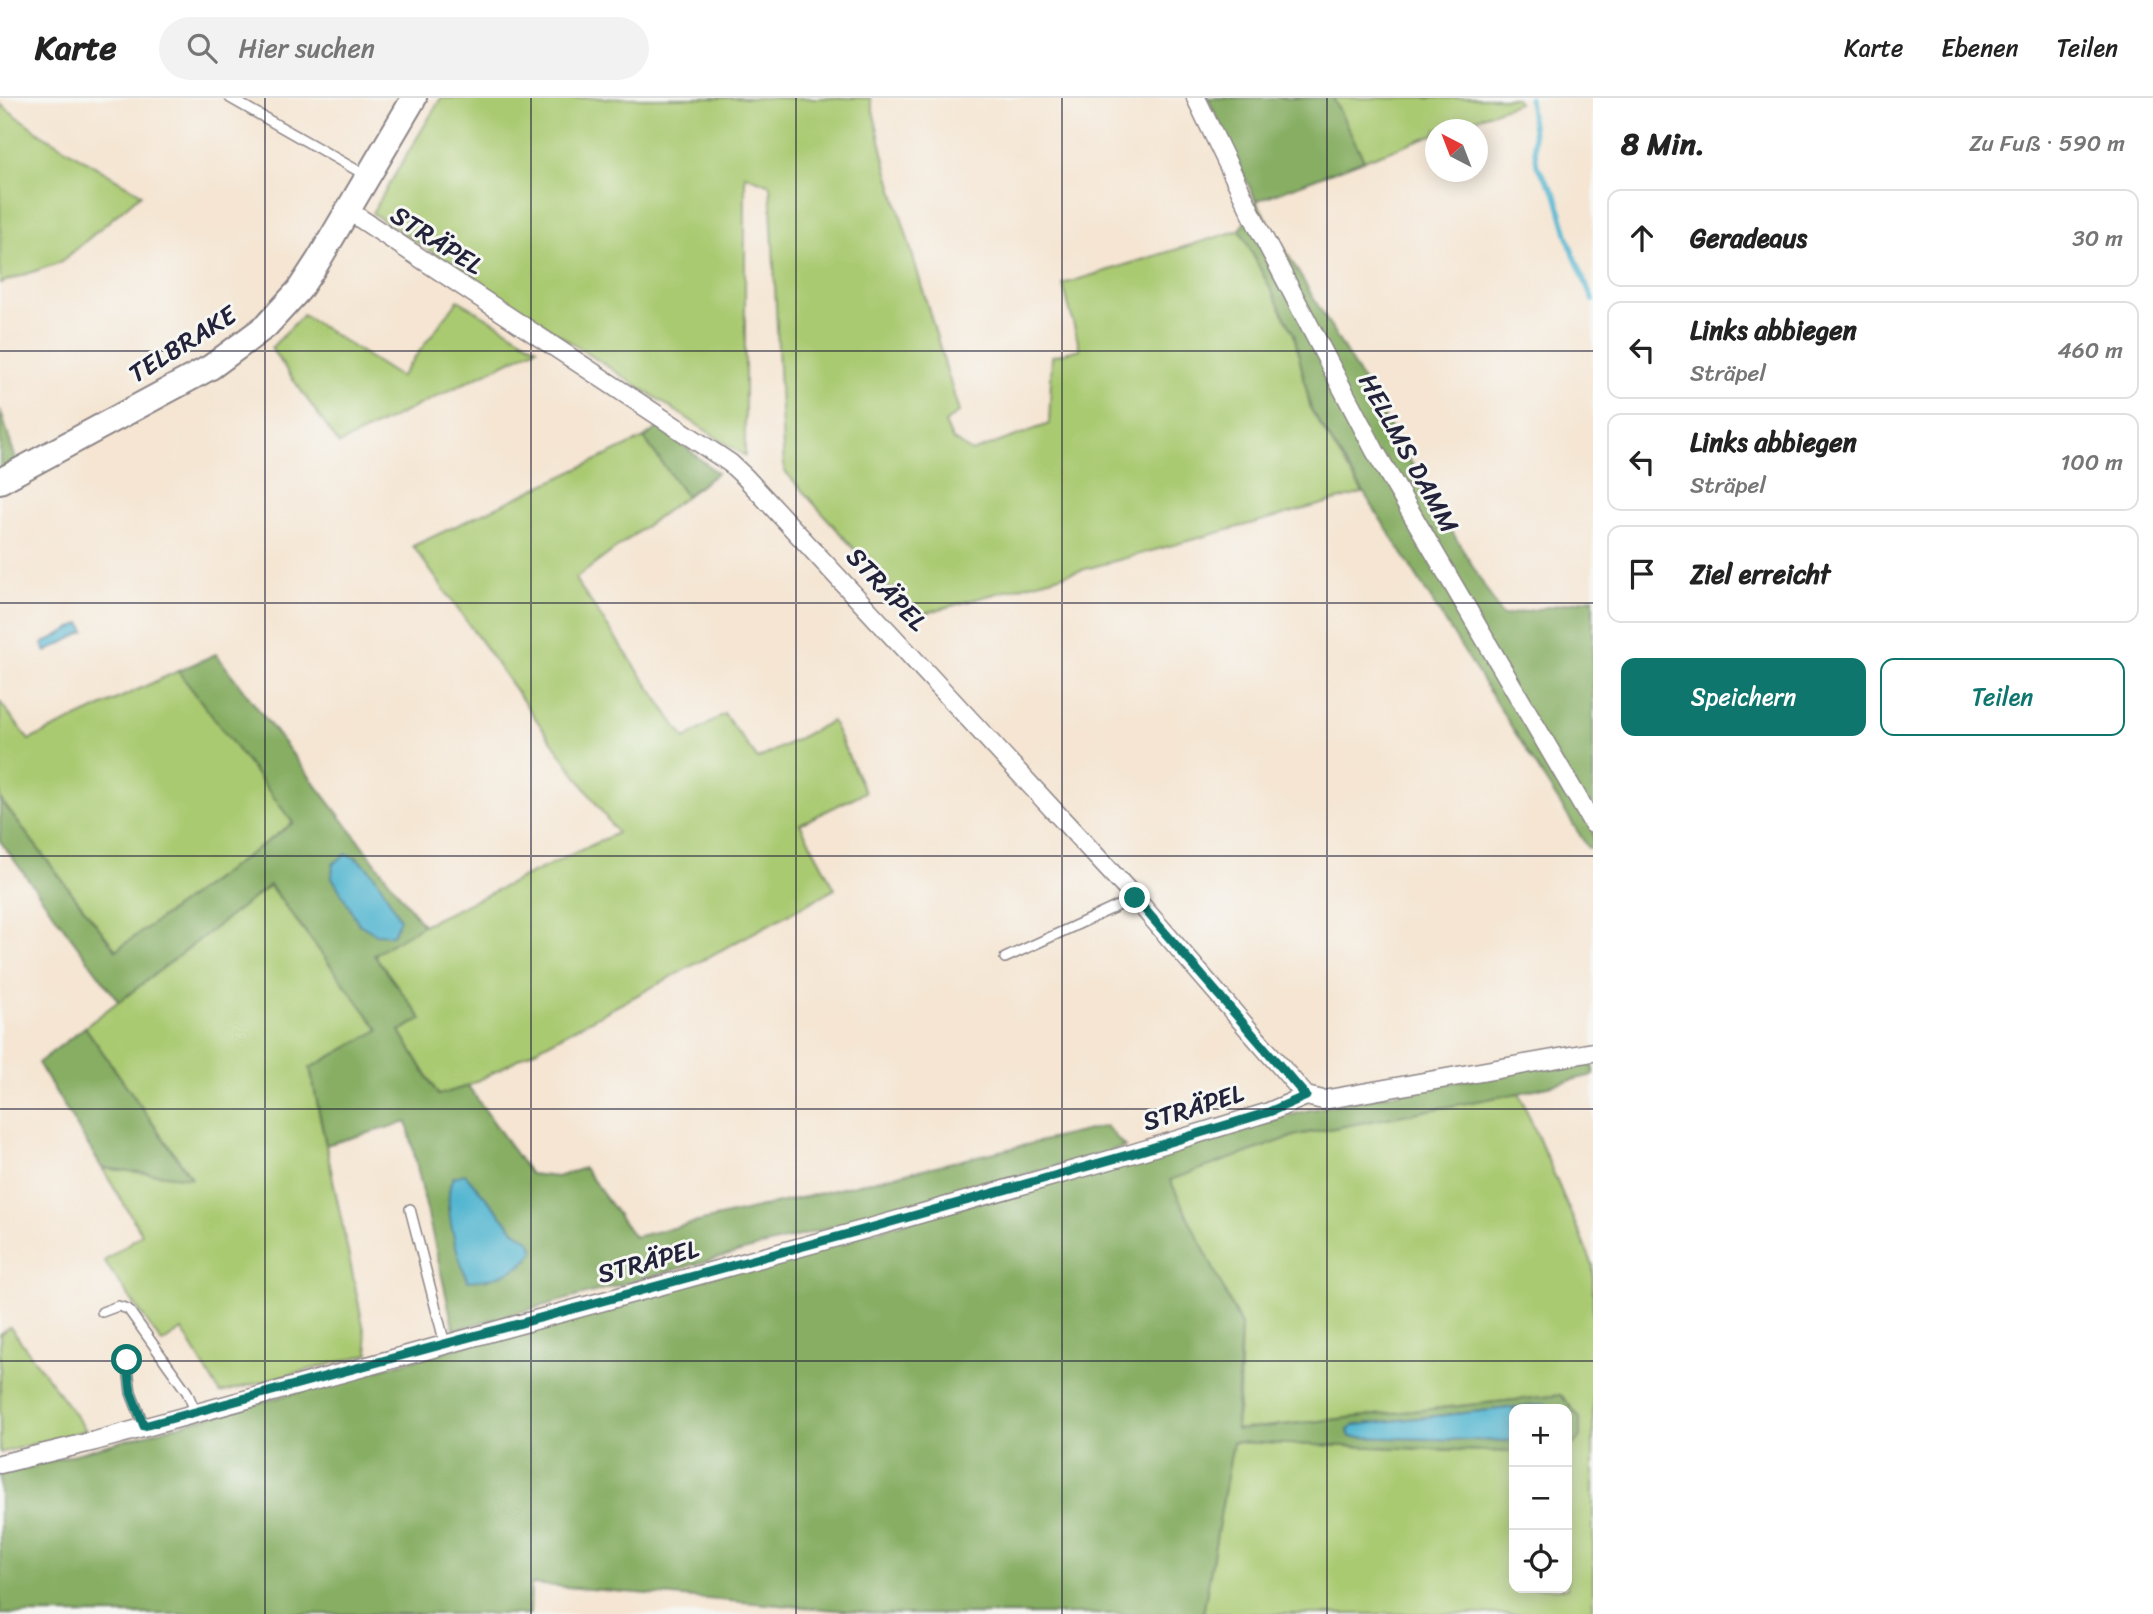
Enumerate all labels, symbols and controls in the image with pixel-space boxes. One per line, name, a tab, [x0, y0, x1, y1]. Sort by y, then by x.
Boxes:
search box	[159, 17, 649, 80]
text: Karte	[35, 19, 117, 77]
text: Hier suchen	[239, 25, 375, 71]
text: Karte	[1844, 27, 1903, 69]
text: Ebenen	[1941, 27, 2019, 69]
text: Teilen	[2057, 27, 2118, 69]
icon: search	[183, 29, 221, 67]
text: 8 Min.	[1621, 117, 1705, 171]
north arrow	[1425, 119, 1488, 182]
text: Zu Fuß · 590 m	[1969, 123, 2125, 164]
street label: STRÄPEL	[381, 192, 493, 288]
text: Geradeaus	[1690, 215, 1807, 261]
text: 30 m	[2072, 218, 2123, 259]
icon: ahead	[1623, 219, 1661, 257]
street label: TELBRAKE	[119, 292, 247, 395]
text: Links abbiegen	[1690, 307, 1857, 353]
text: 460 m	[2057, 330, 2123, 371]
icon: left	[1623, 331, 1661, 369]
text: Sträpel	[1690, 353, 1766, 394]
street label: HELLMS DAMM	[1346, 364, 1472, 542]
text: Links abbiegen	[1690, 419, 1857, 465]
text: 100 m	[2060, 442, 2123, 483]
icon: left	[1623, 443, 1661, 481]
text: Sträpel	[1690, 465, 1766, 506]
street label: STRÄPEL	[835, 535, 939, 643]
text: Ziel erreicht	[1690, 551, 1830, 597]
icon: arrive	[1623, 555, 1661, 593]
button: Speichern	[1621, 658, 1866, 736]
button: Teilen	[1880, 658, 2125, 736]
route end	[1119, 882, 1150, 913]
street label: STRÄPEL	[1137, 1070, 1249, 1144]
street label: STRÄPEL	[592, 1225, 704, 1297]
route start	[111, 1344, 142, 1375]
map controls	[1509, 1404, 1572, 1593]
button: +	[1509, 1404, 1572, 1467]
button: −	[1509, 1467, 1572, 1530]
button: locate	[1509, 1530, 1572, 1593]

